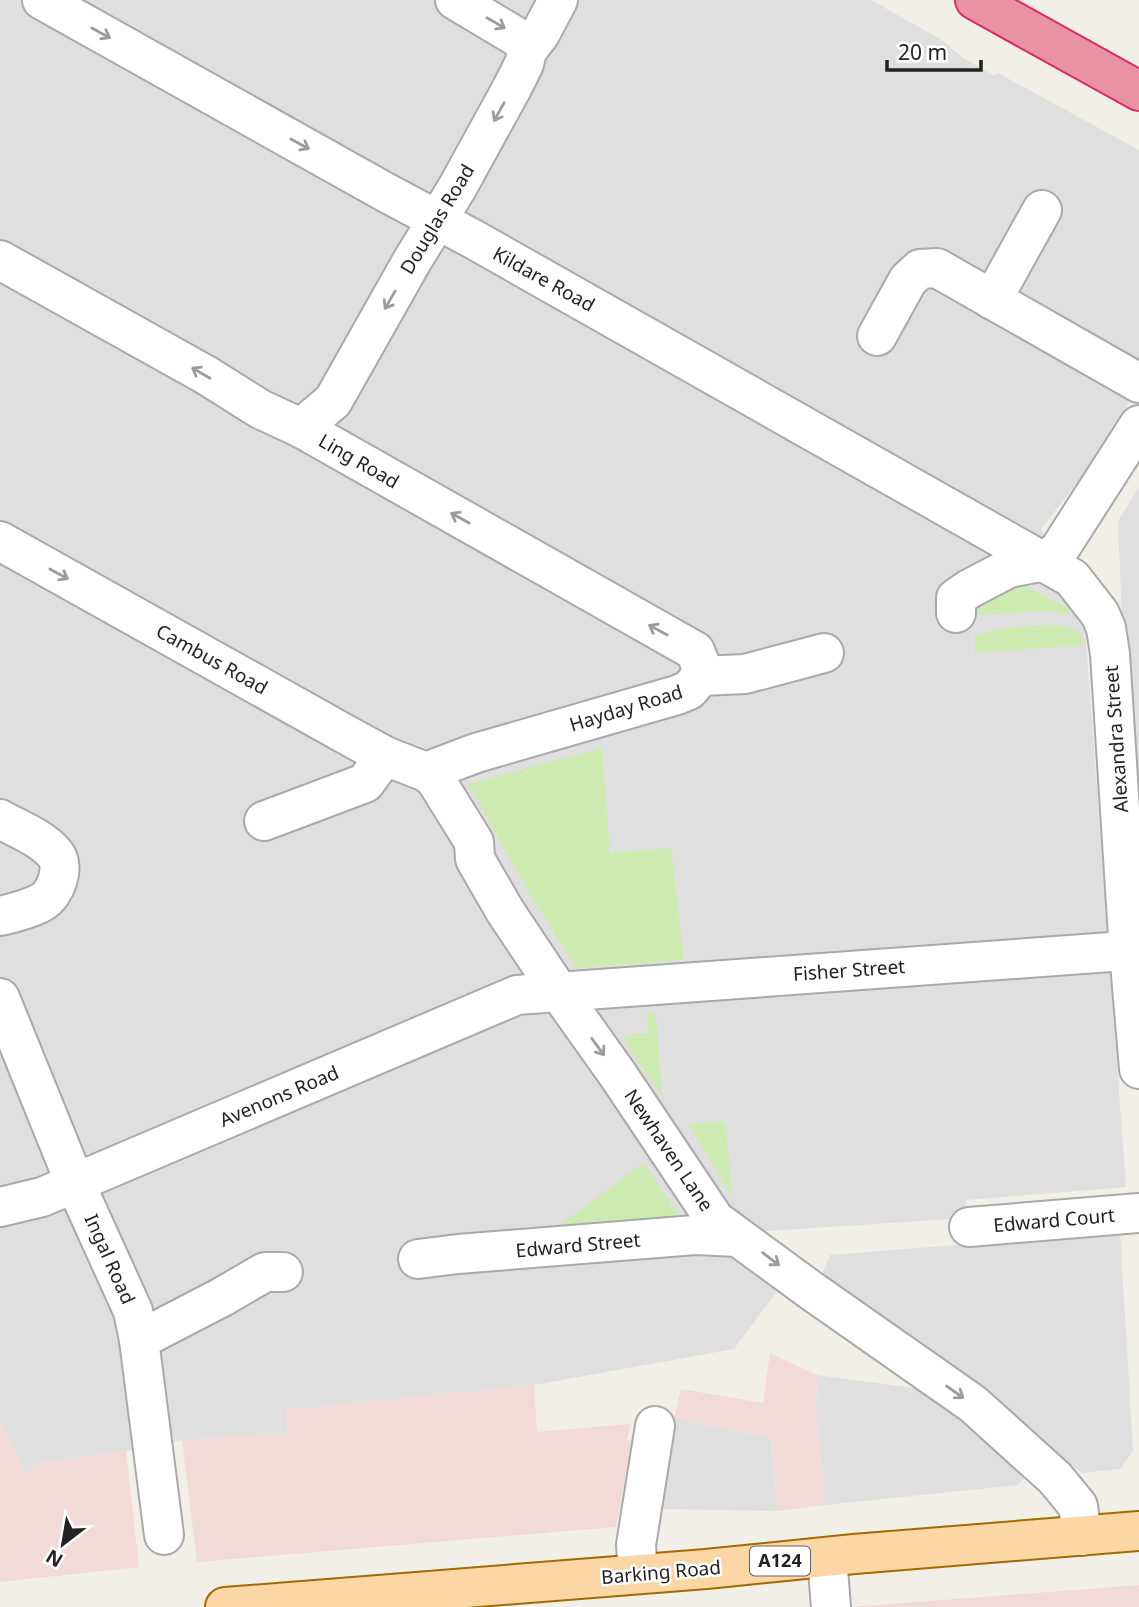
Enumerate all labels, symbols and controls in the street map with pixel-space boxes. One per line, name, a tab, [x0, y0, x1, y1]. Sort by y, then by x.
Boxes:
one-way arrow	[486, 17, 506, 31]
one-way arrow	[90, 27, 111, 40]
scale bar	[887, 28, 982, 72]
text: 20 m	[898, 38, 947, 66]
one-way arrow	[492, 102, 506, 122]
one-way arrow	[289, 137, 309, 151]
street label: Douglas Road	[394, 159, 480, 279]
street label: Kildare Road	[488, 240, 600, 318]
one-way arrow	[382, 289, 396, 309]
one-way arrow	[192, 366, 212, 380]
street label: Ling Road	[314, 428, 404, 494]
one-way arrow	[450, 511, 471, 524]
one-way arrow	[49, 567, 69, 581]
street label: Cambus Road	[152, 618, 272, 700]
one-way arrow	[648, 623, 669, 636]
street label: Alexandra Street	[1098, 664, 1134, 814]
street label: Hayday Road	[566, 678, 686, 738]
street label: Fisher Street	[792, 953, 906, 987]
one-way arrow	[591, 1037, 605, 1056]
street label: Avenons Road	[215, 1059, 343, 1133]
street label: Newhaven Lane	[618, 1084, 720, 1216]
street label: Edward Court	[992, 1202, 1116, 1238]
street label: Ingal Road	[79, 1210, 141, 1308]
street label: Edward Street	[515, 1227, 642, 1263]
one-way arrow	[761, 1252, 779, 1267]
one-way arrow	[945, 1385, 964, 1399]
north arrow	[28, 1509, 98, 1579]
text: N	[41, 1543, 68, 1574]
road number: A124	[750, 1546, 810, 1576]
street label: Barking Road	[600, 1554, 722, 1590]

